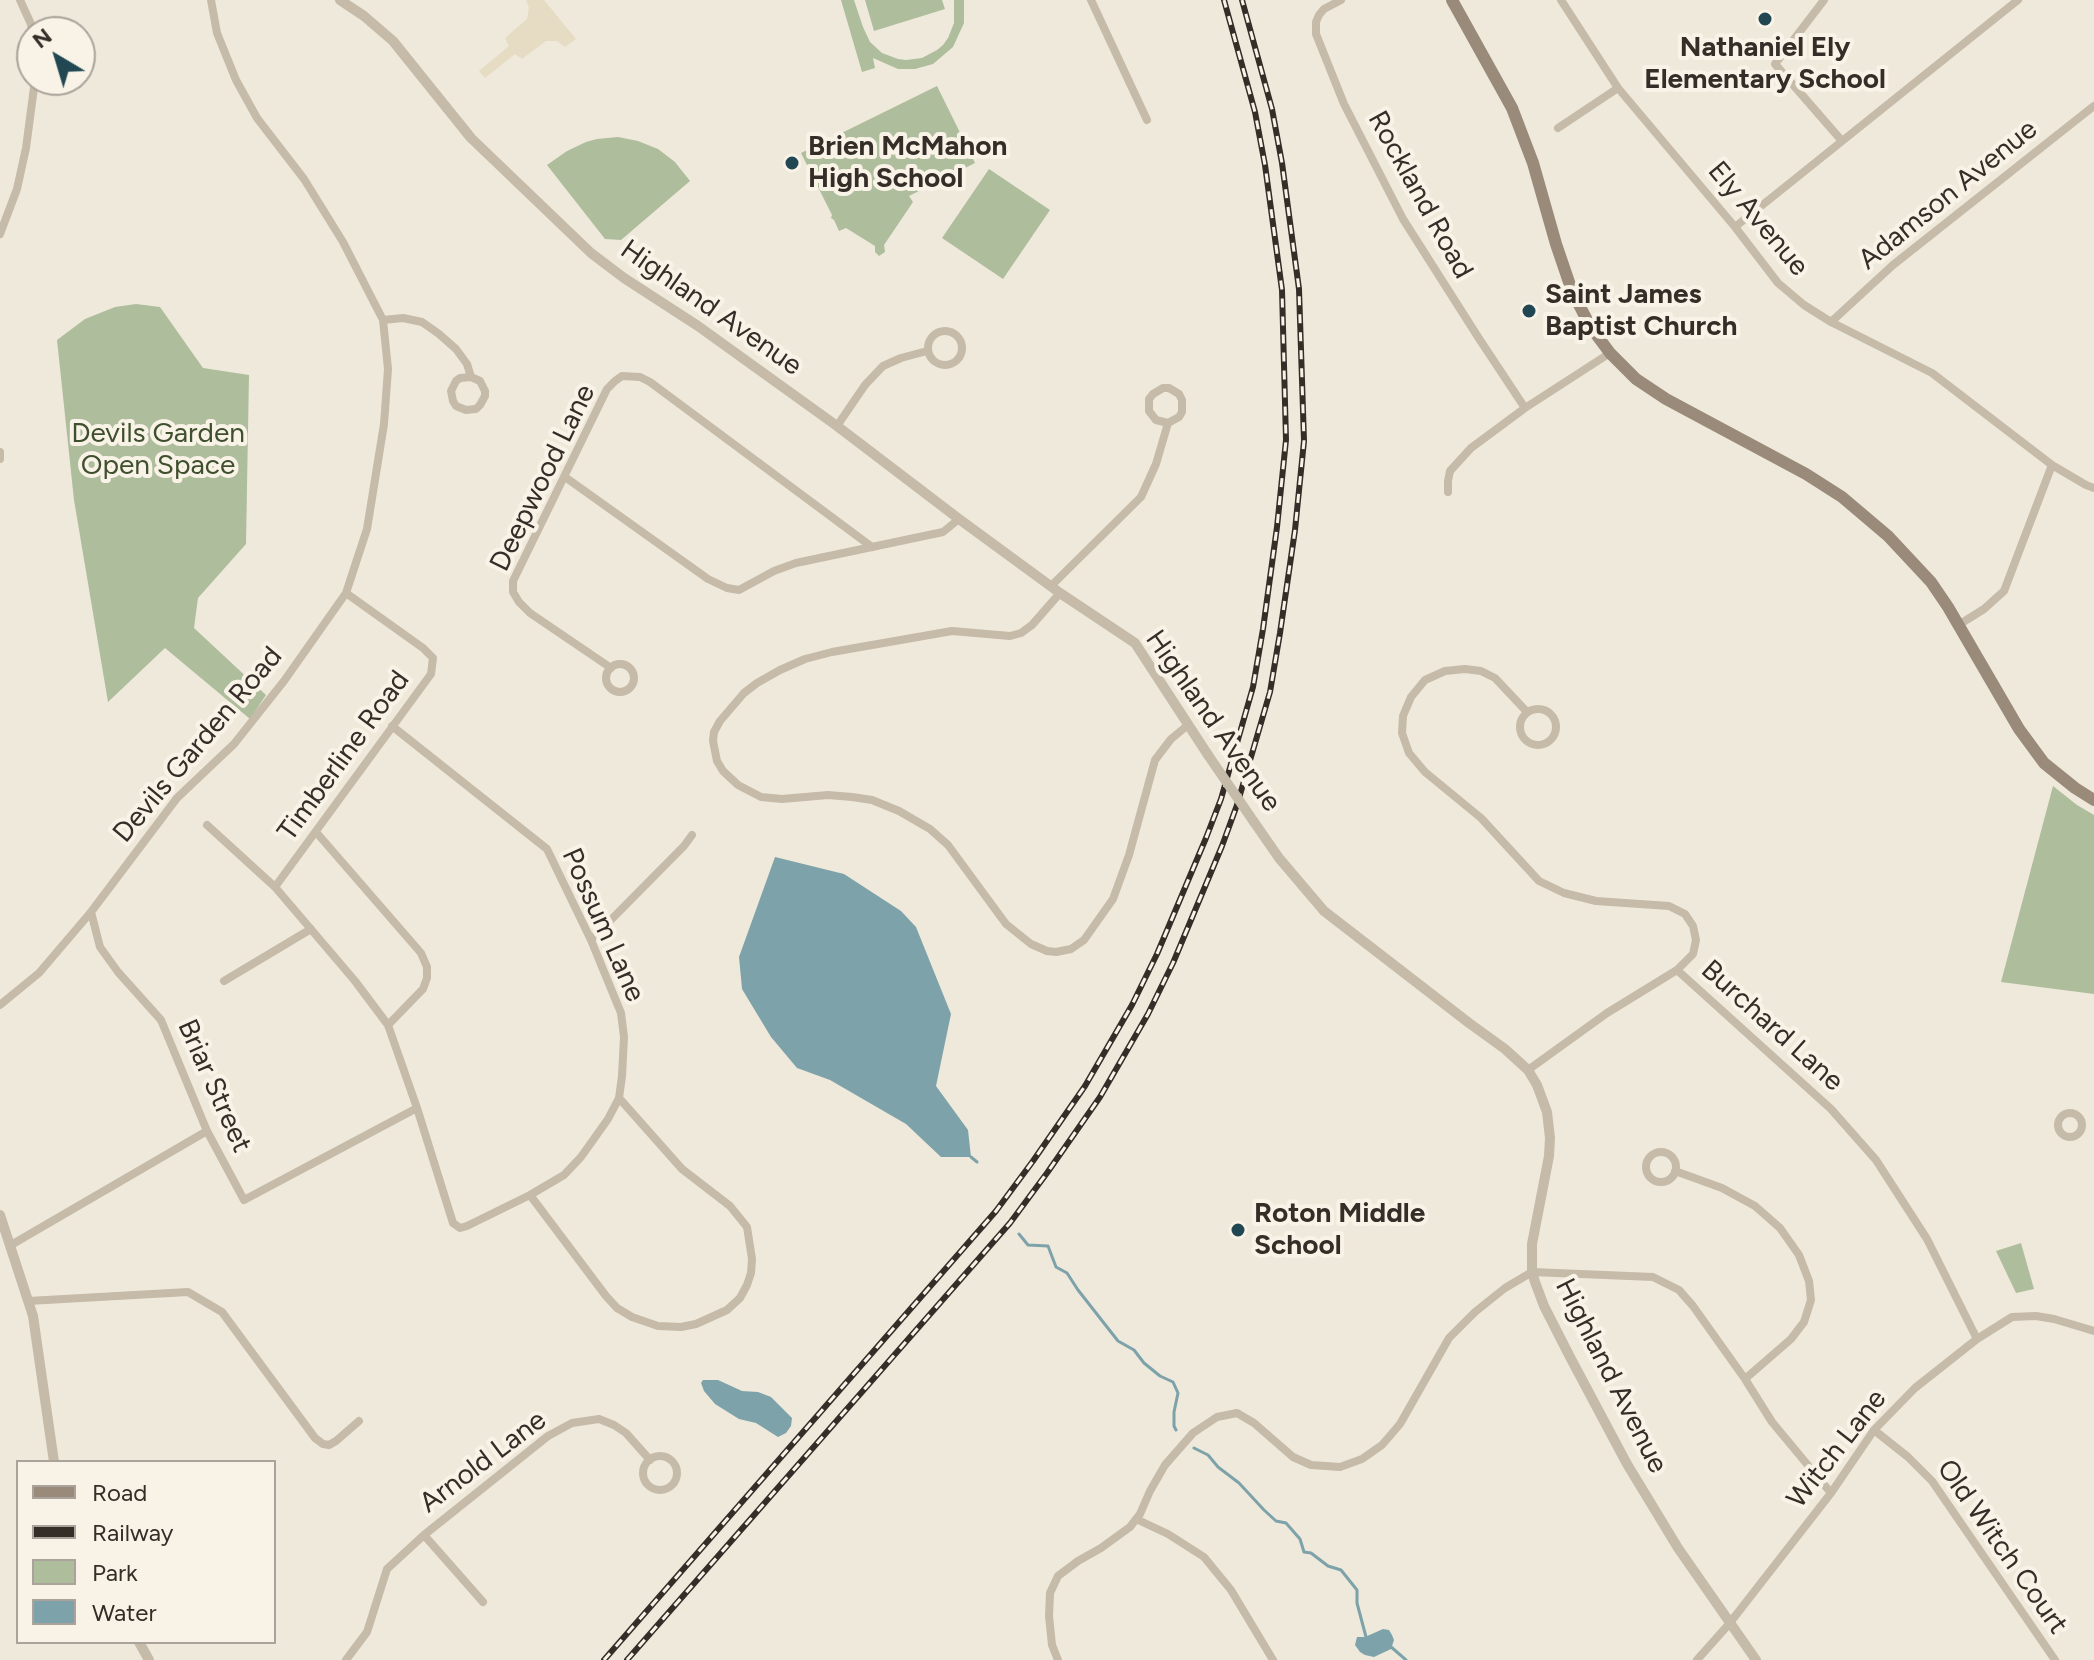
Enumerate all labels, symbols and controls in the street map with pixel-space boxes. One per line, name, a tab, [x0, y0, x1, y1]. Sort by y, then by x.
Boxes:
marker: Nathaniel Ely Elementary School	[1756, 10, 1774, 28]
north arrow	[16, 16, 96, 96]
text: N	[27, 22, 57, 54]
place label: Nathaniel Ely Elementary School	[1644, 31, 1886, 97]
street label: Rockland Road	[1360, 105, 1480, 285]
street label: Adamson Avenue	[1852, 113, 2044, 277]
place label: Brien McMahon High School	[808, 130, 1007, 196]
marker: Brien McMahon High School	[783, 154, 801, 172]
street label: Ely Avenue	[1700, 155, 1816, 283]
street label: Highland Avenue	[614, 233, 808, 383]
place label: Saint James Baptist Church	[1545, 278, 1737, 344]
marker: Saint James Baptist Church	[1520, 302, 1538, 320]
street label: Deepwood Lane	[483, 379, 603, 577]
park label: Devils Garden Open Space	[71, 417, 245, 483]
street label: Highland Avenue	[1138, 624, 1288, 818]
street label: Devils Garden Road	[106, 640, 290, 850]
street label: Timberline Road	[271, 664, 417, 848]
street label: Possum Lane	[554, 843, 652, 1007]
street label: Burchard Lane	[1694, 953, 1850, 1099]
street label: Briar Street	[170, 1014, 258, 1158]
place label: Roton Middle School	[1254, 1197, 1425, 1263]
marker: Roton Middle School	[1229, 1221, 1247, 1239]
street label: Highland Avenue	[1548, 1273, 1674, 1479]
street label: Witch Lane	[1780, 1383, 1894, 1515]
street label: Arnold Lane	[413, 1404, 553, 1520]
street label: Old Witch Court	[1929, 1453, 2075, 1641]
legend	[16, 1460, 276, 1644]
text: Road	[92, 1478, 147, 1507]
text: Railway	[92, 1518, 173, 1547]
text: Park	[92, 1558, 138, 1587]
text: Water	[92, 1598, 157, 1627]

